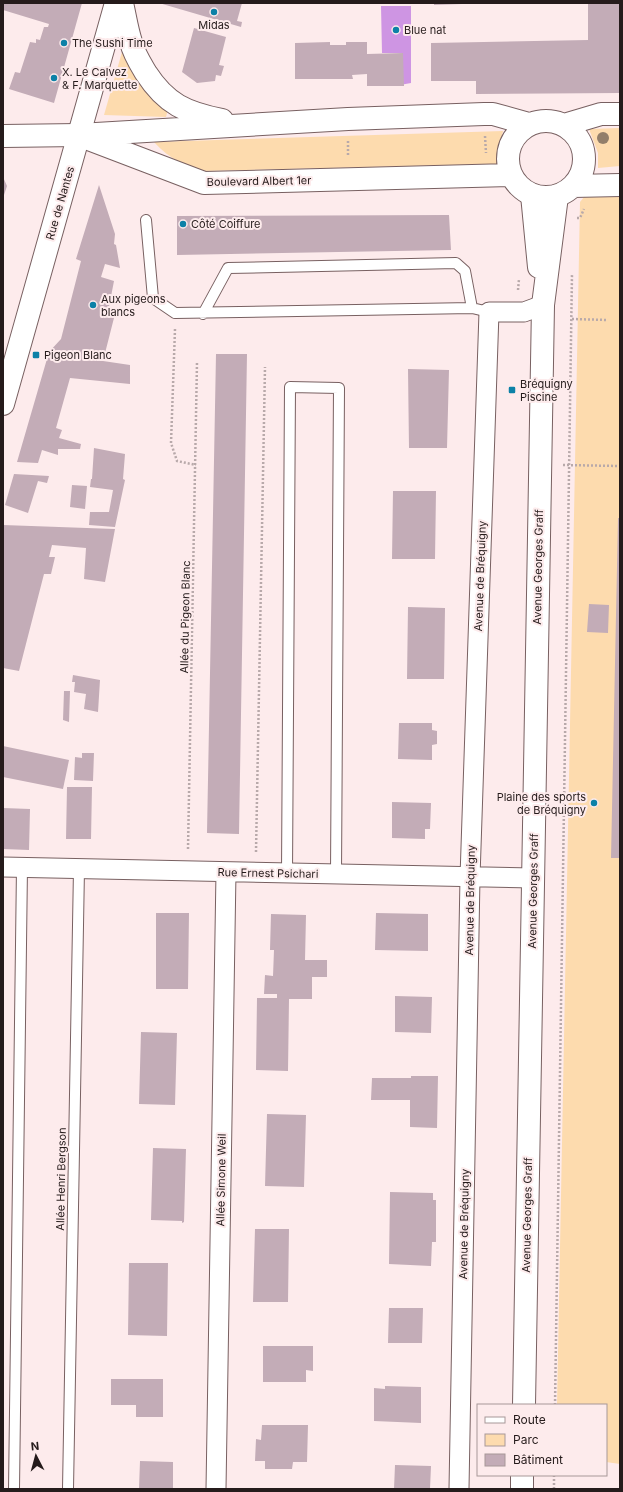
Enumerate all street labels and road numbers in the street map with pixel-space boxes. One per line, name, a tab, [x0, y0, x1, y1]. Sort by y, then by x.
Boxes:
street label: Rue de Nantes	[43, 164, 77, 241]
street label: Boulevard Albert 1er	[207, 173, 311, 189]
street label: Avenue Georges Graff	[530, 509, 546, 625]
street label: Avenue de Bréquigny	[471, 520, 489, 632]
street label: Allée du Pigeon Blanc	[177, 560, 193, 674]
street label: Avenue Georges Graff	[525, 833, 541, 949]
street label: Avenue de Bréquigny	[462, 845, 478, 955]
street label: Rue Ernest Psichari	[217, 865, 319, 881]
street label: Allée Henri Bergson	[53, 1127, 69, 1231]
street label: Allée Simone Weil	[213, 1133, 229, 1227]
street label: Avenue Georges Graff	[519, 1157, 535, 1273]
street label: Avenue de Bréquigny	[456, 1169, 472, 1279]

